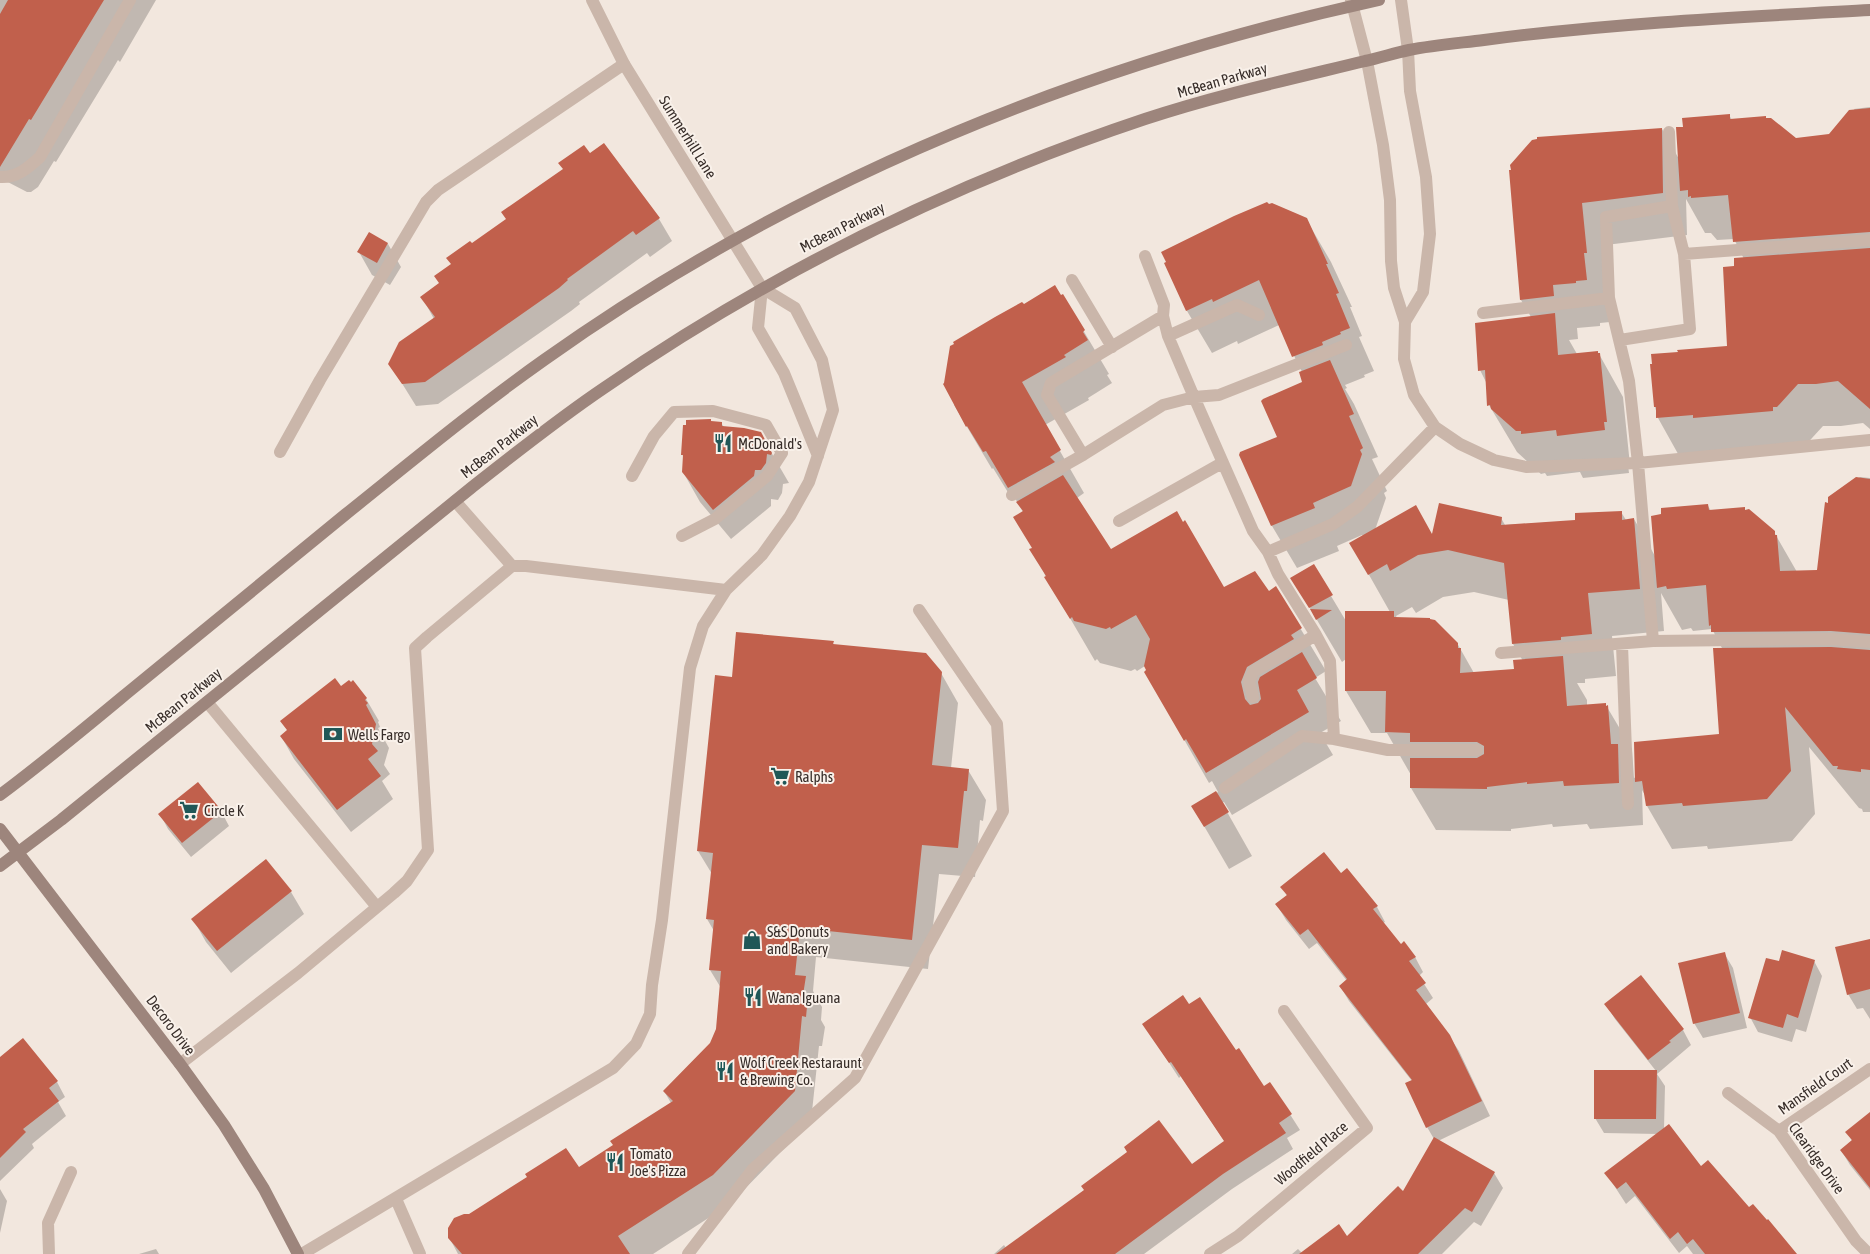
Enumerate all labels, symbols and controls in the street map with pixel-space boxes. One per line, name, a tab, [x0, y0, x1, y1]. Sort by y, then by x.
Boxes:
street label: McBean Parkway	[1175, 59, 1269, 101]
street label: Summerhill Lane	[656, 93, 720, 182]
street label: McBean Parkway	[797, 198, 887, 256]
street label: McBean Parkway	[457, 411, 541, 481]
restaurant icon: McDonald's	[712, 432, 734, 454]
place label: McDonald's	[738, 435, 802, 452]
street label: McBean Parkway	[142, 664, 224, 736]
bank icon: Wells Fargo	[322, 723, 344, 745]
place label: Wells Fargo	[348, 726, 410, 743]
supermarket icon: Ralphs	[769, 765, 791, 787]
place label: Ralphs	[795, 768, 833, 785]
supermarket icon: Circle K	[178, 799, 200, 821]
place label: Circle K	[204, 802, 245, 819]
place label: S&S Donuts and Bakery	[767, 923, 829, 957]
shop icon: S&S Donuts and Bakery	[741, 929, 763, 951]
restaurant icon: Wana Iguana	[742, 986, 764, 1008]
place label: Wana Iguana	[768, 989, 840, 1006]
street label: Decoro Drive	[143, 992, 199, 1058]
place label: Wolf Creek Restaraunt & Brewing Co.	[740, 1054, 862, 1088]
street label: Mansfield Court	[1775, 1054, 1855, 1118]
restaurant icon: Wolf Creek Restaraunt & Brewing Co.	[714, 1060, 736, 1082]
street label: Woodfield Place	[1271, 1118, 1351, 1188]
street label: Clearidge Drive	[1786, 1119, 1849, 1197]
place label: Tomato Joe's Pizza	[630, 1145, 686, 1179]
restaurant icon: Tomato Joe's Pizza	[604, 1151, 626, 1173]

